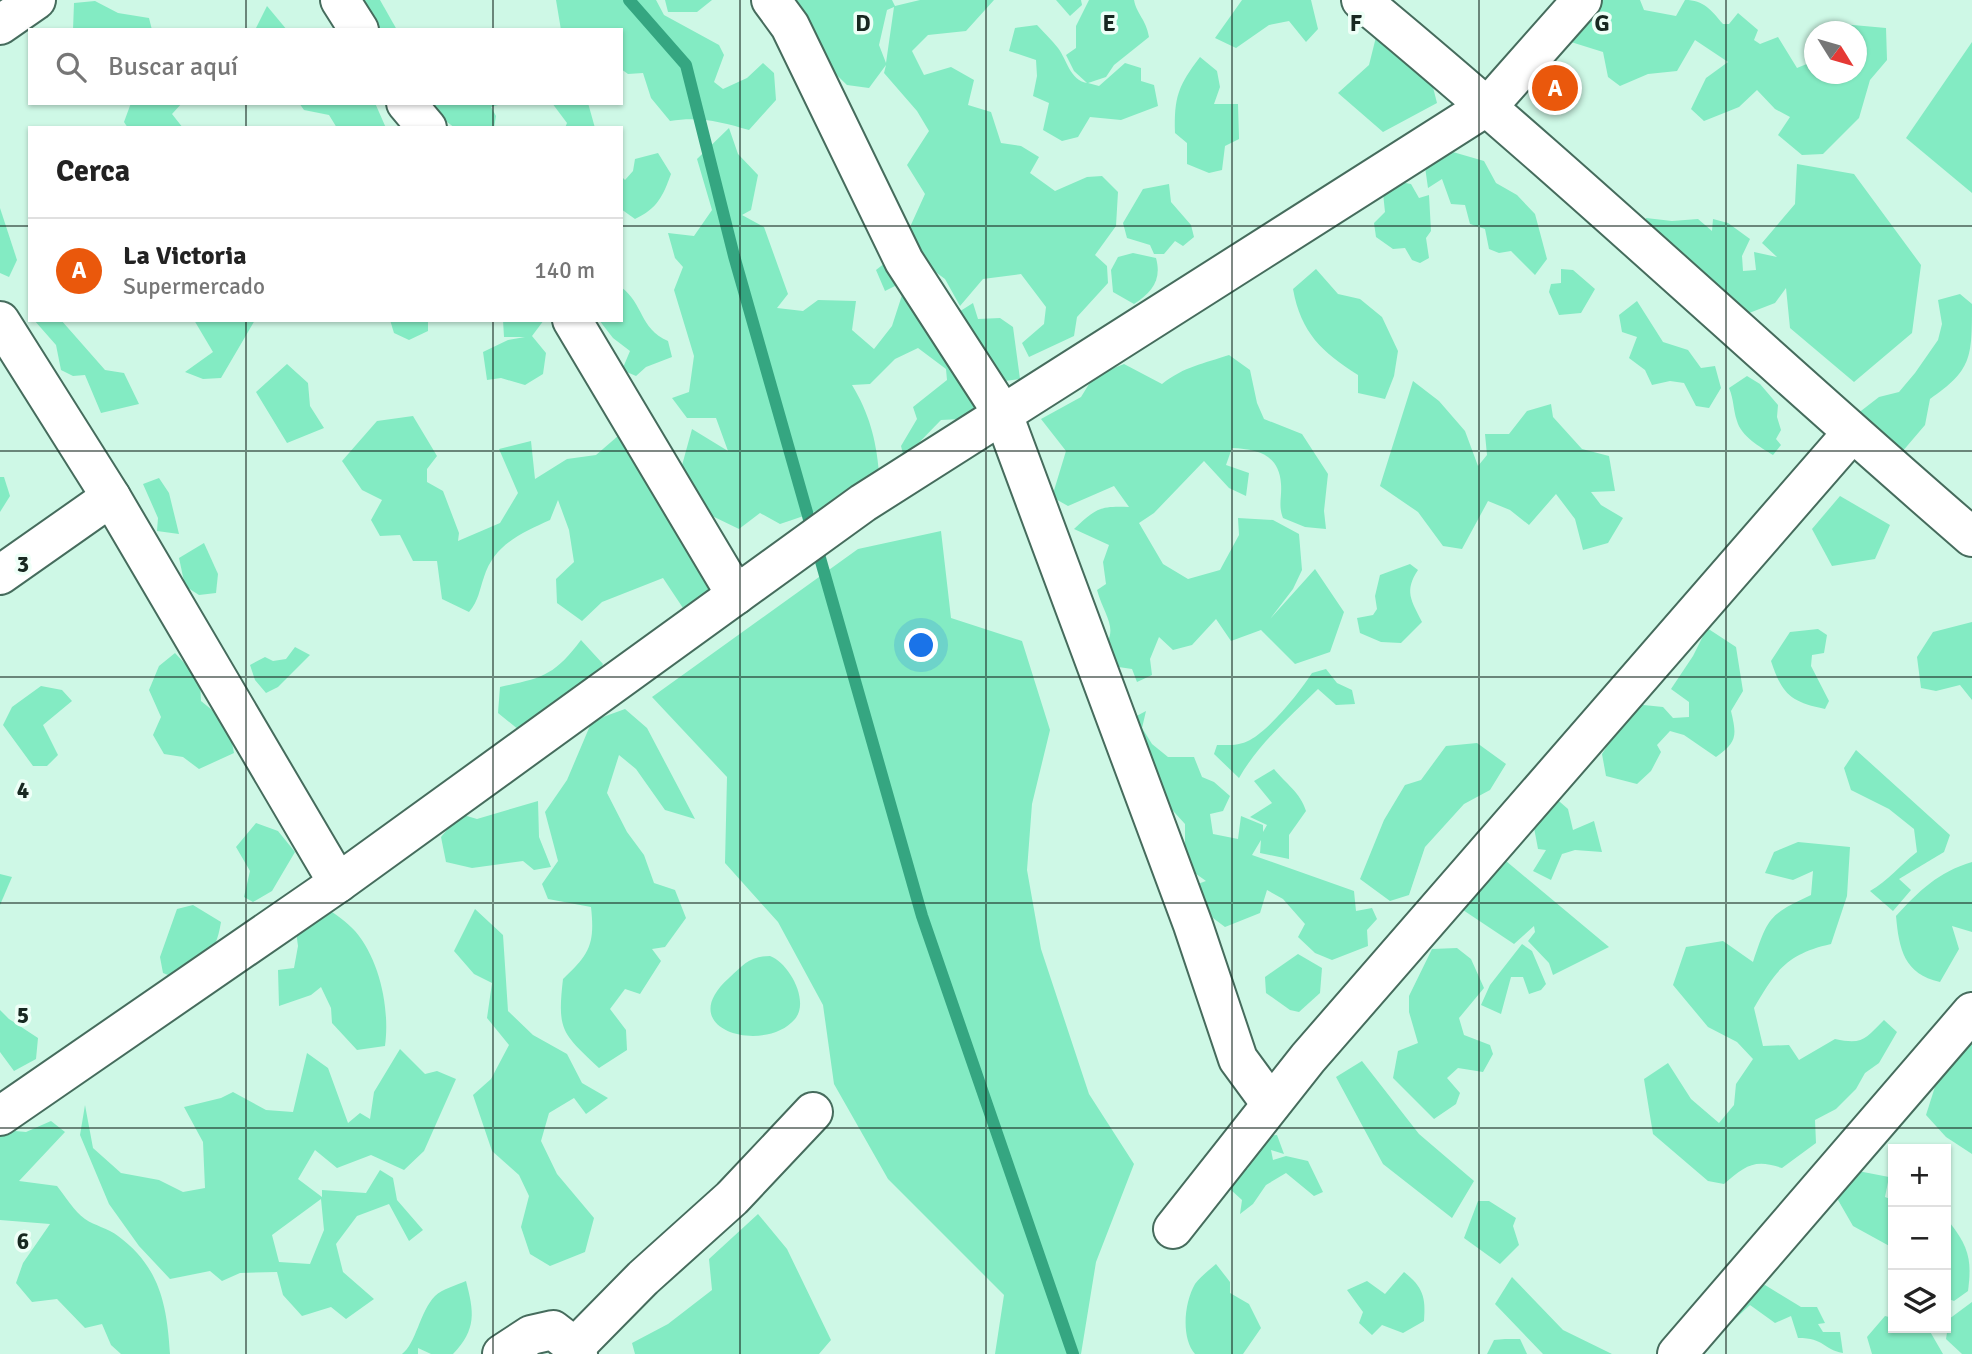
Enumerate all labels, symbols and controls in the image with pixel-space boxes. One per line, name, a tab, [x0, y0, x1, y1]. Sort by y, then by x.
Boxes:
text: D	[855, 9, 871, 38]
text: E	[1102, 9, 1116, 38]
text: F	[1350, 9, 1362, 38]
text: G	[1594, 9, 1610, 38]
north arrow	[1804, 21, 1867, 84]
search box	[28, 28, 623, 105]
icon: search	[52, 48, 90, 86]
text: Buscar aquí	[108, 51, 238, 83]
pin: A	[1532, 62, 1578, 114]
text: Cerca	[56, 153, 130, 190]
text: La Victoria	[123, 240, 247, 272]
text: A	[72, 256, 86, 285]
text: 140 m	[534, 256, 595, 285]
text: Supermercado	[123, 272, 265, 301]
text: 3	[17, 550, 29, 579]
your location	[904, 628, 938, 662]
text: 4	[17, 776, 29, 805]
text: 5	[17, 1001, 29, 1030]
map controls	[1888, 1144, 1951, 1333]
button: +	[1888, 1144, 1951, 1207]
button: −	[1888, 1207, 1951, 1270]
text: 6	[17, 1227, 29, 1256]
button: layers	[1888, 1270, 1951, 1333]

